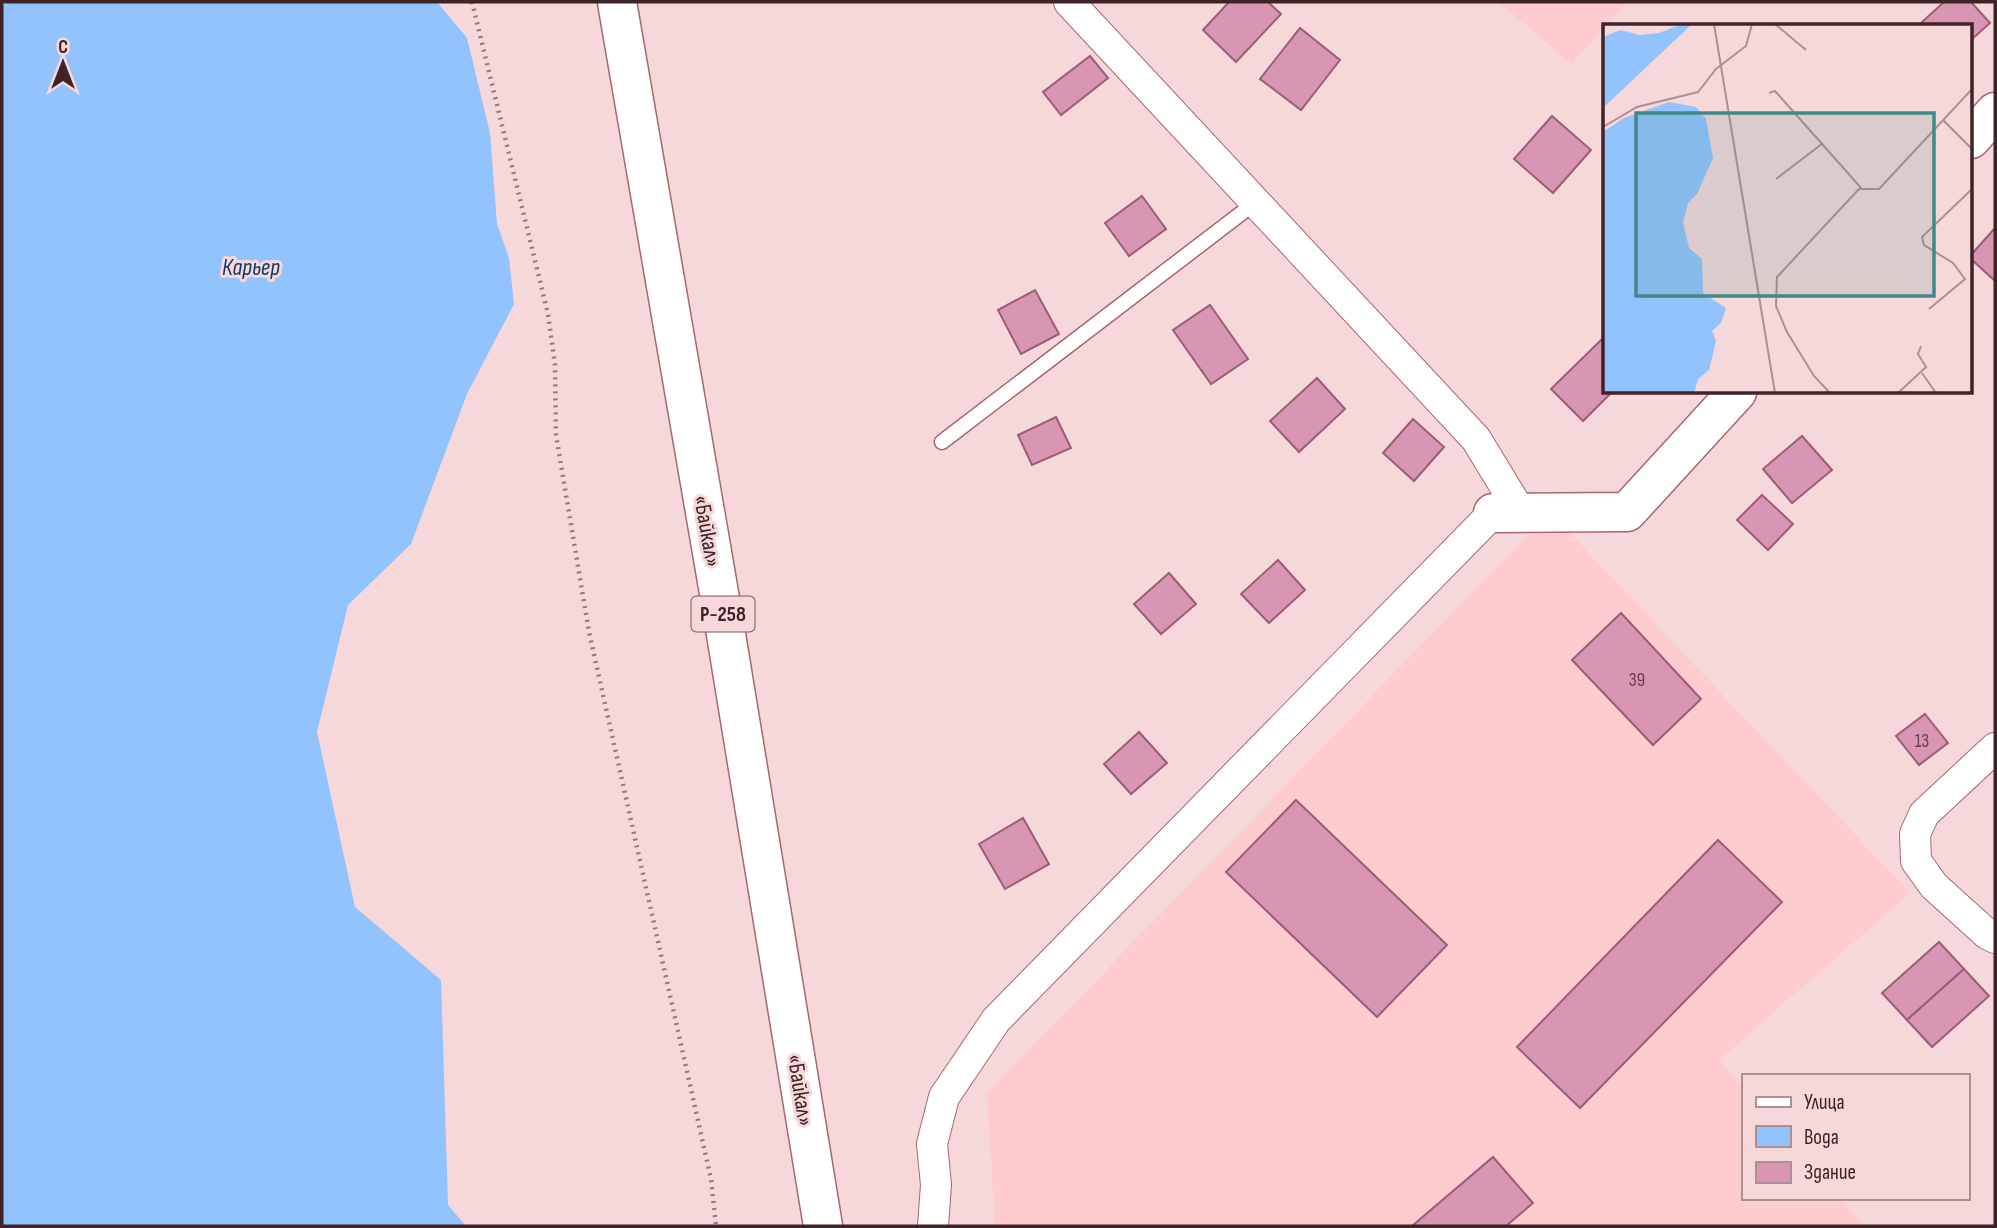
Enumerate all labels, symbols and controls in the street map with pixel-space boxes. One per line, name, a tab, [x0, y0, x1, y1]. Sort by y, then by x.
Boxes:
inset map	[1603, 24, 1972, 394]
north arrow	[28, 28, 98, 98]
text: С	[58, 36, 68, 59]
water label: Карьер	[222, 253, 280, 282]
street label: «Байкал»	[687, 493, 727, 569]
road number: Р-258	[692, 596, 754, 632]
house number: 39	[1629, 669, 1645, 692]
house number: 13	[1915, 730, 1929, 753]
street label: «Байкал»	[781, 1052, 819, 1128]
legend	[1742, 1074, 1969, 1200]
text: Улица	[1804, 1090, 1845, 1115]
text: Вода	[1804, 1125, 1839, 1150]
text: Здание	[1804, 1160, 1856, 1185]

